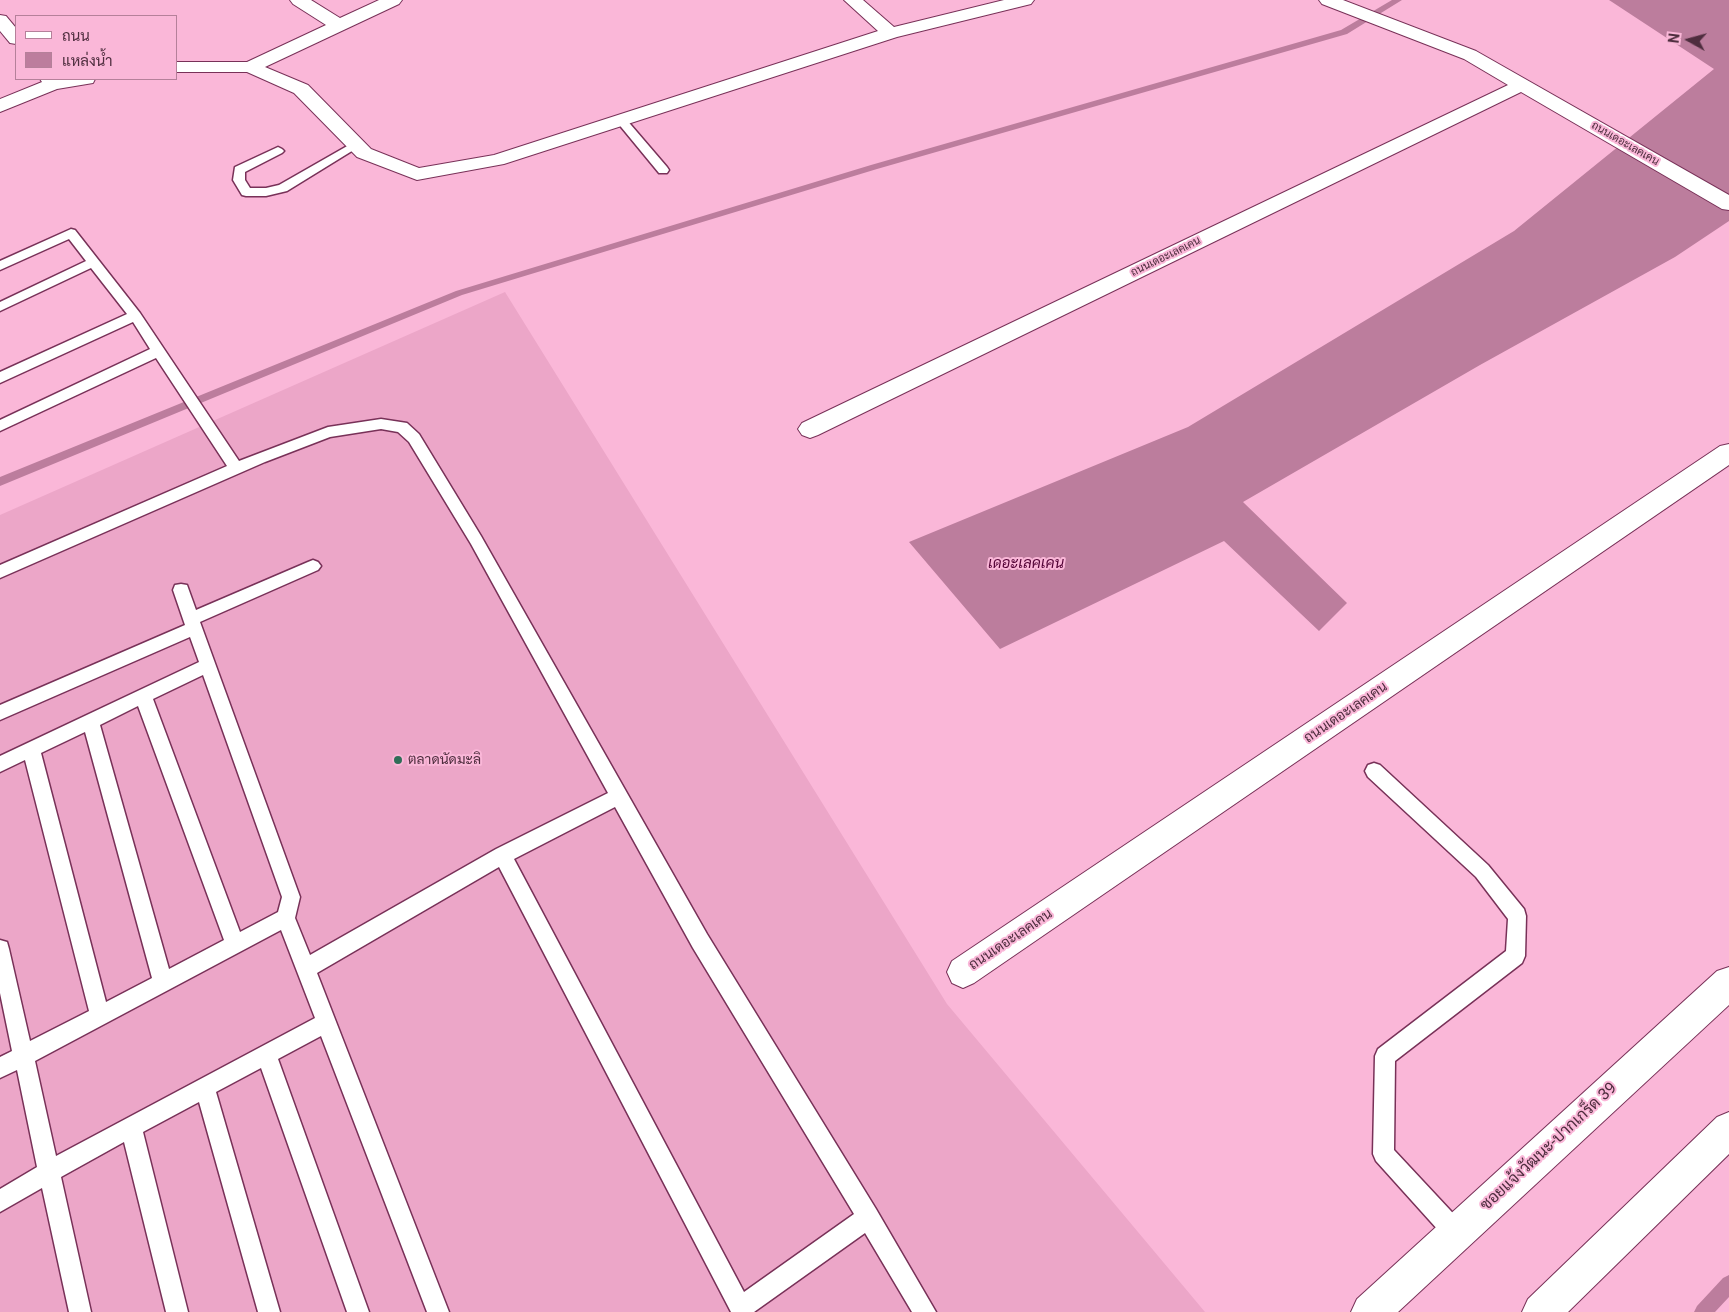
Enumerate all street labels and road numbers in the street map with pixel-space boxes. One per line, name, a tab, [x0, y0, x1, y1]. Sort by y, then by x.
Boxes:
street label: ถนนเดอะเลคเคน	[1589, 119, 1661, 169]
street label: ถนนเดอะเลคเคน	[1129, 234, 1203, 280]
street label: ถนนเดอะเลคเคน	[1301, 679, 1391, 747]
street label: ถนนเดอะเลคเคน	[966, 906, 1056, 974]
street label: ซอยแจ้งวัฒนะ-ปากเกร็ด 39	[1477, 1079, 1621, 1215]

